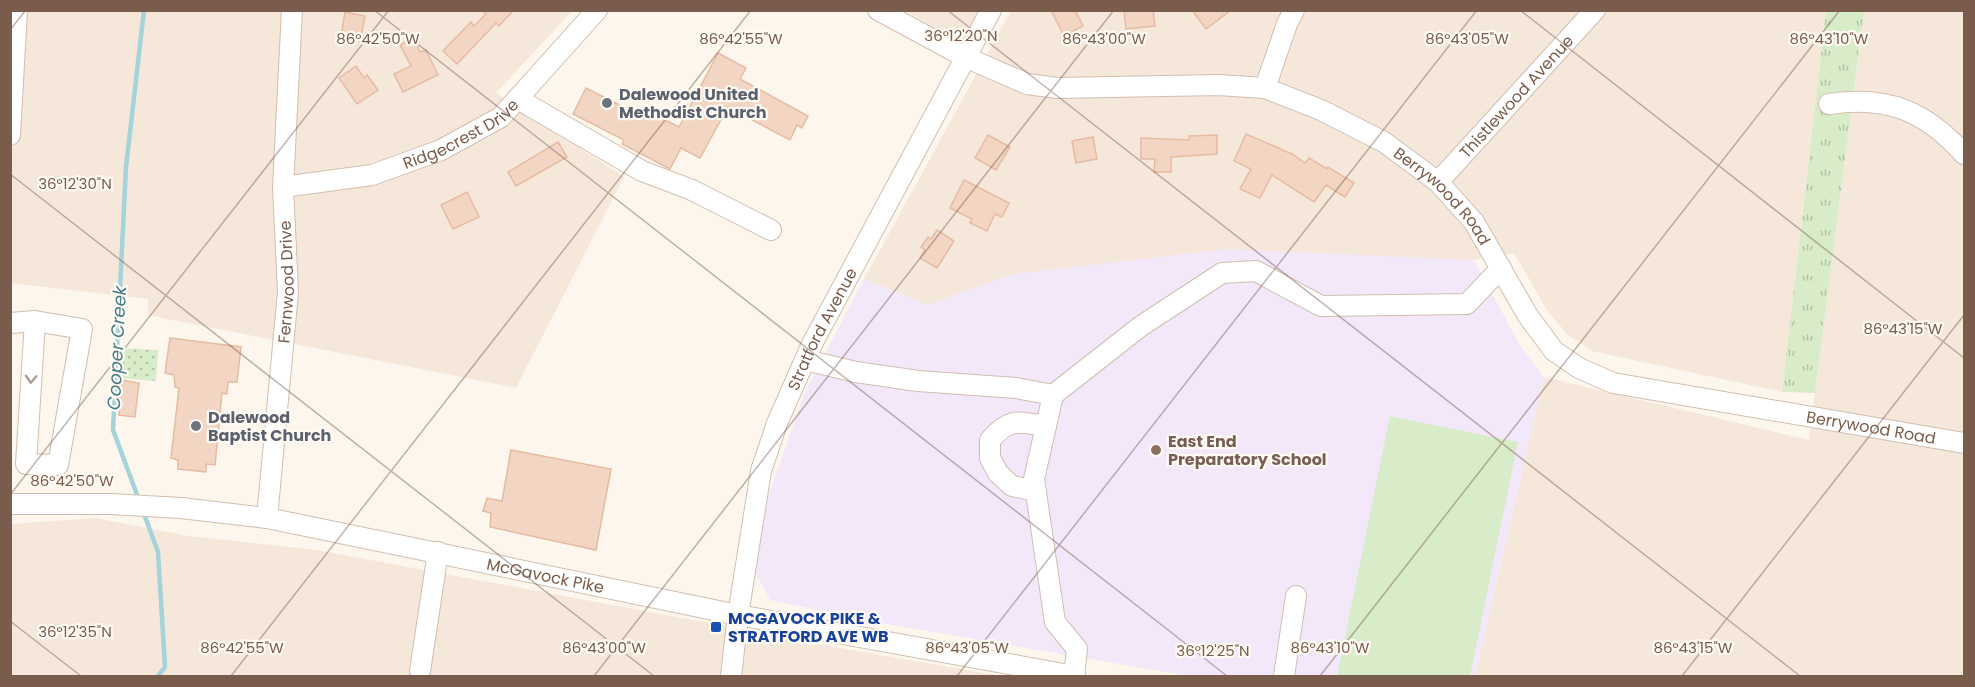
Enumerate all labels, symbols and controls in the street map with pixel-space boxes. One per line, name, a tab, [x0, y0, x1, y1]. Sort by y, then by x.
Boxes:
text: 36°12'20"N	[924, 25, 998, 46]
text: 86°42'50"W	[336, 28, 420, 49]
text: 86°42'55"W	[699, 28, 783, 49]
text: 86°43'00"W	[1062, 28, 1146, 49]
text: 86°43'05"W	[1425, 28, 1509, 49]
text: 86°43'10"W	[1789, 28, 1869, 49]
street label: Thistlewood Avenue	[1454, 30, 1579, 163]
place label: Dalewood United Methodist Church	[619, 83, 767, 124]
street label: Ridgecrest Drive	[400, 94, 524, 175]
marker: Dalewood United Methodist Church	[600, 96, 614, 110]
street label: Berrywood Road	[1389, 142, 1496, 249]
text: 36°12'30"N	[38, 173, 112, 194]
street label: Fernwood Drive	[272, 220, 300, 344]
street label: Stratford Avenue	[782, 264, 863, 394]
water label: Cooper Creek	[101, 284, 132, 411]
text: 86°43'15"W	[1863, 318, 1943, 339]
one-way arrow	[25, 375, 38, 384]
street label: Berrywood Road	[1804, 405, 1938, 450]
place label: Dalewood Baptist Church	[208, 406, 331, 447]
marker: Dalewood Baptist Church	[189, 419, 203, 433]
place label: East End Preparatory School	[1168, 430, 1327, 471]
marker: East End Preparatory School	[1149, 443, 1163, 457]
text: 86°42'50"W	[30, 470, 114, 491]
street label: McGavock Pike	[484, 553, 606, 599]
place label: MCGAVOCK PIKE & STRATFORD AVE WB	[728, 607, 889, 648]
marker: MCGAVOCK PIKE & STRATFORD AVE WB	[709, 620, 723, 634]
text: 36°12'35"N	[38, 621, 112, 642]
text: 86°42'55"W	[200, 637, 284, 658]
text: 86°43'00"W	[562, 637, 646, 658]
text: 86°43'05"W	[925, 637, 1009, 658]
text: 86°43'10"W	[1290, 637, 1370, 658]
text: 86°43'15"W	[1653, 637, 1733, 658]
text: 36°12'25"N	[1176, 640, 1250, 661]

